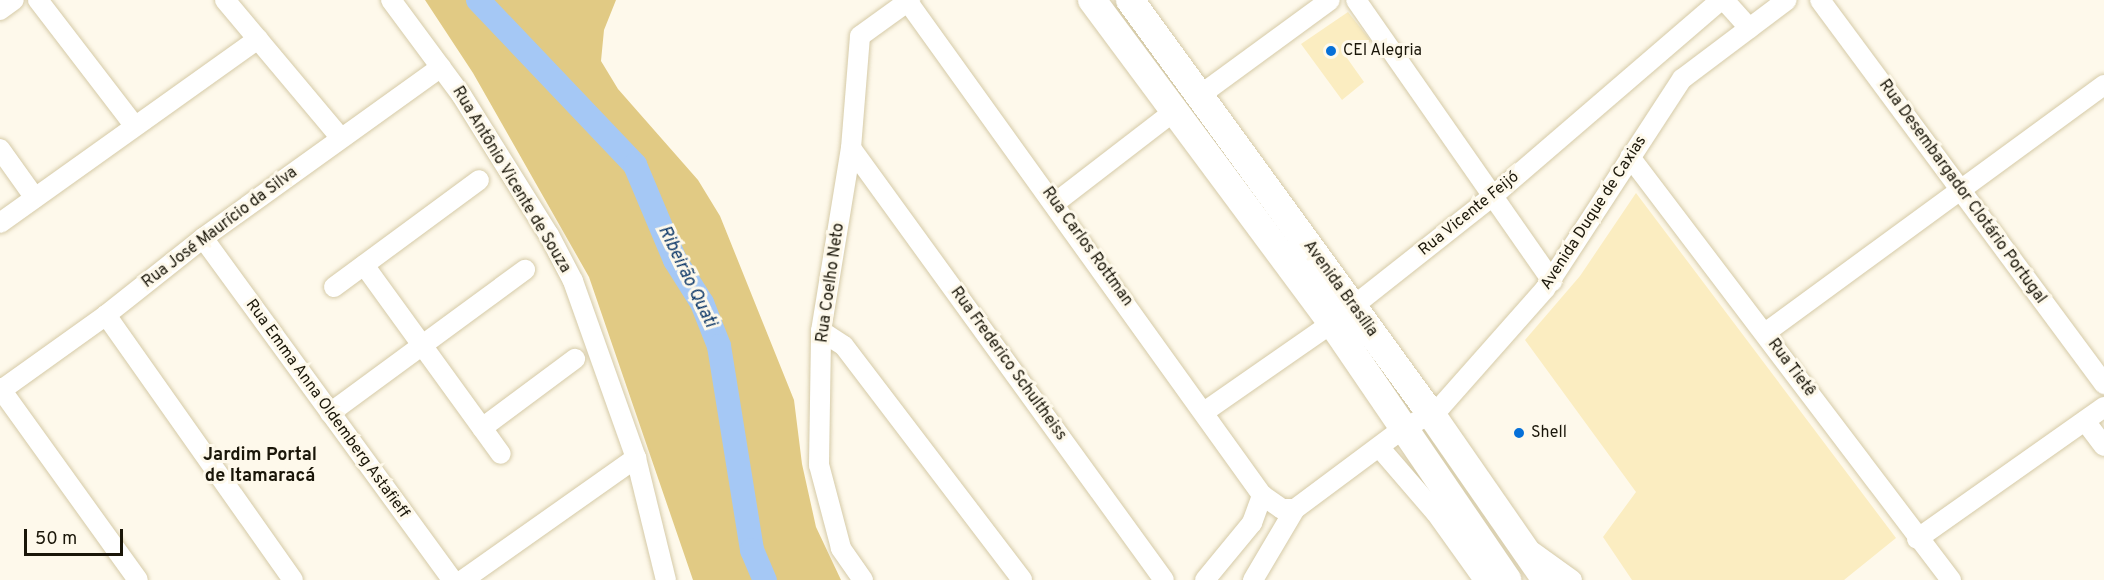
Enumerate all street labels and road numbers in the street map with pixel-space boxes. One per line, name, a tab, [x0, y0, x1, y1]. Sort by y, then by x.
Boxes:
street label: Rua Desembargador Clotário Portugal	[1874, 76, 2050, 308]
street label: Rua Antônio Vicente de Souza	[447, 83, 575, 277]
street label: Avenida Duque de Caxias	[1537, 132, 1651, 294]
street label: Rua José Maurício da Silva	[139, 163, 301, 293]
street label: Rua Vicente Feijó	[1415, 168, 1523, 260]
street label: Rua Carlos Rottman	[1037, 184, 1137, 310]
street label: Rua Coelho Neto	[813, 222, 849, 344]
street label: Avenida Brasília	[1299, 237, 1381, 341]
street label: Rua Frederico Schultheiss	[946, 283, 1070, 445]
street label: Rua Emma Anna Oldemberg Astafieff	[241, 295, 413, 523]
street label: Rua Tietê	[1763, 335, 1819, 401]

